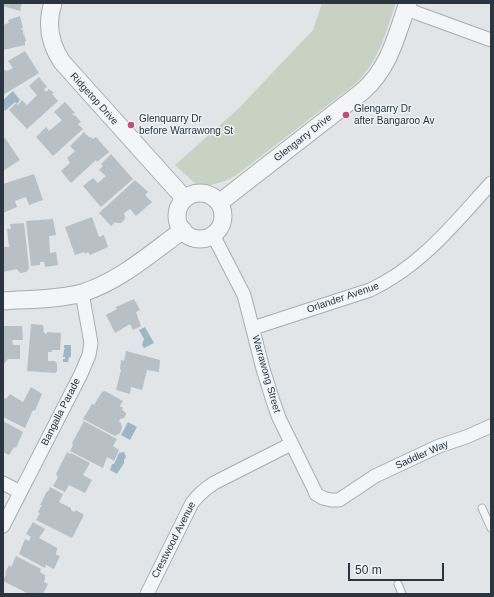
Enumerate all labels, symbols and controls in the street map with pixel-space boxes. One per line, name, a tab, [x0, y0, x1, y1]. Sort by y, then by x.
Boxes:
street label: Ridgetop Drive	[67, 70, 121, 128]
place label: Glengarry Dr after Bangaroo Av	[354, 103, 434, 126]
marker: Glengarry Dr after Bangaroo Av	[341, 110, 351, 120]
street label: Glengarry Drive	[272, 112, 334, 164]
place label: Glenquarry Dr before Warrawong St	[139, 113, 233, 136]
marker: Glenquarry Dr before Warrawong St	[126, 120, 136, 130]
street label: Orlander Avenue	[305, 280, 381, 316]
street label: Warrawong Street	[249, 334, 283, 414]
street label: Bangalla Parade	[39, 376, 83, 448]
street label: Saddler Way	[394, 438, 450, 472]
street label: Crestwood Avenue	[150, 500, 198, 580]
scale bar	[350, 555, 446, 581]
text: 50 m	[355, 563, 382, 577]

